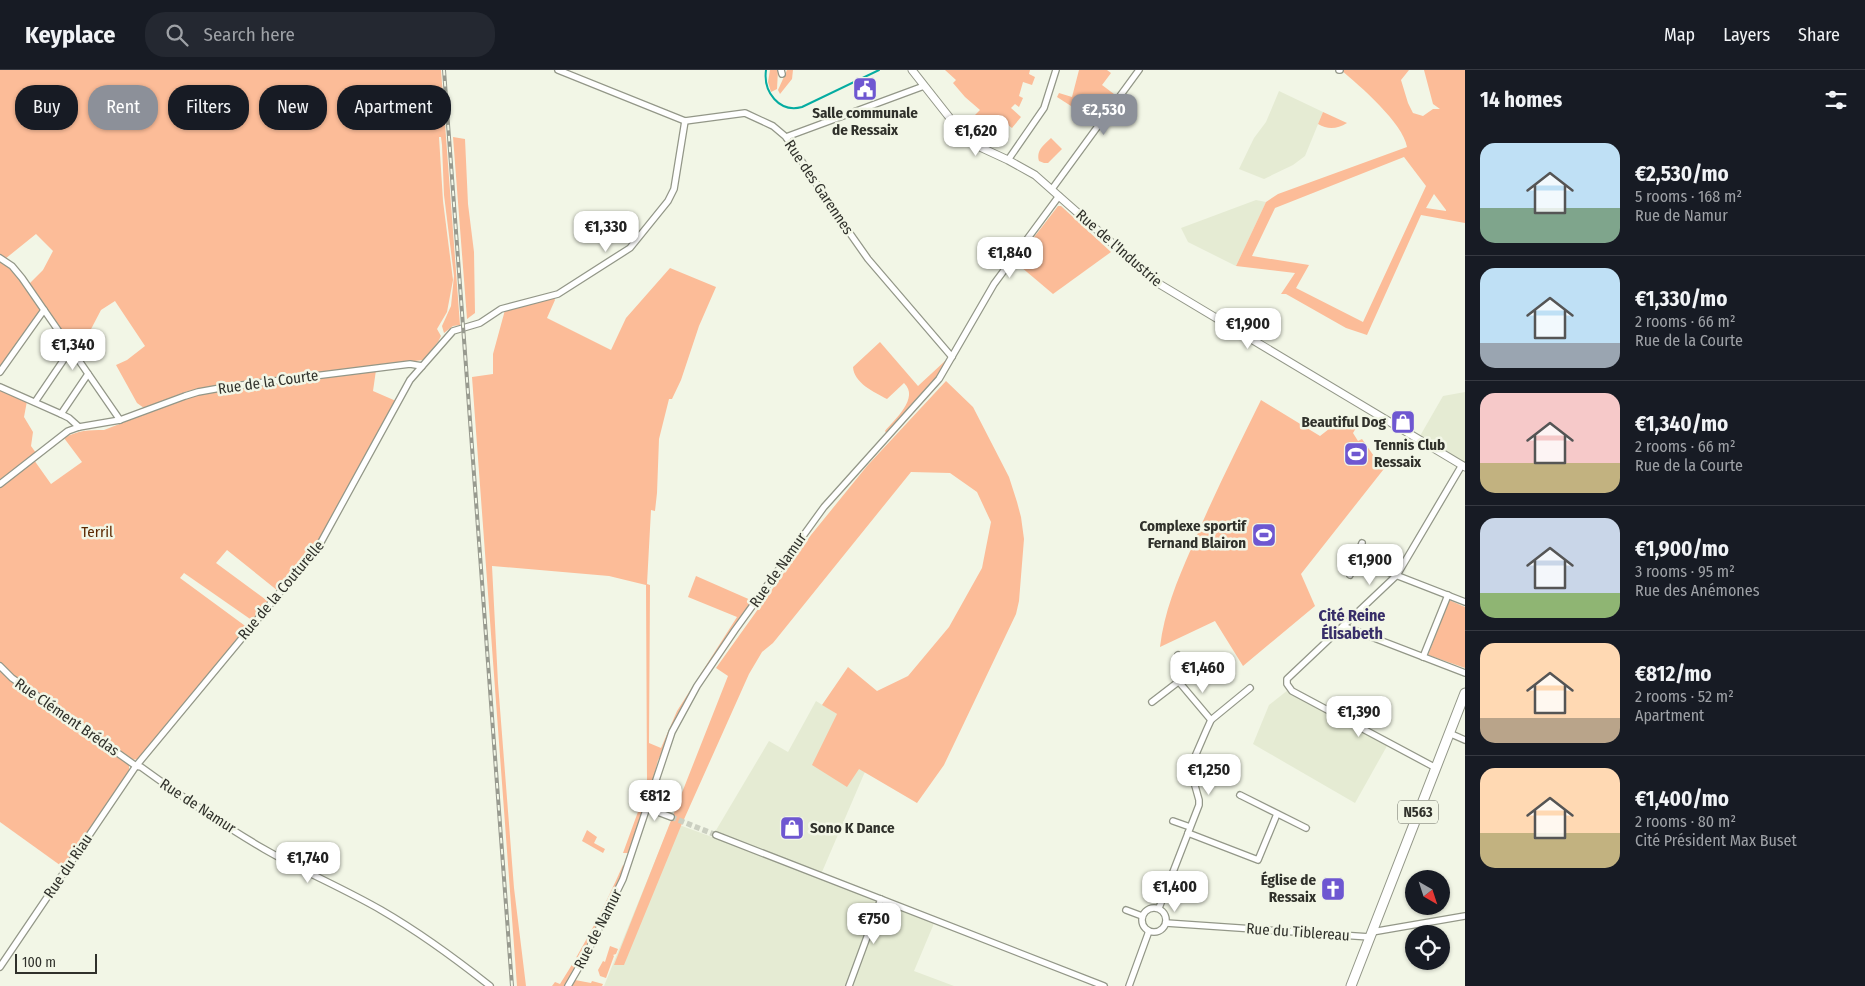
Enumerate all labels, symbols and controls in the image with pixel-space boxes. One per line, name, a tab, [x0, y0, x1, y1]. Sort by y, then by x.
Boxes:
search box	[145, 12, 495, 57]
text: Keyplace	[25, 21, 115, 49]
icon: search	[163, 21, 191, 49]
text: Search here	[203, 23, 295, 46]
text: Map	[1664, 24, 1695, 46]
text: Layers	[1723, 24, 1770, 46]
text: Share	[1798, 24, 1840, 46]
public building icon: Salle communale de Ressaix	[852, 76, 878, 102]
chip: Buy	[15, 85, 78, 130]
chip: Rent	[88, 85, 158, 130]
chip: Filters	[168, 85, 249, 130]
chip: New	[259, 85, 327, 130]
chip: Apartment	[337, 85, 451, 130]
icon: filters	[1822, 86, 1850, 114]
text: 14 homes	[1480, 87, 1562, 113]
pin: €2,530	[1063, 93, 1145, 136]
text: €2,530	[1082, 100, 1126, 119]
place label: Salle communale de Ressaix	[812, 104, 918, 139]
pin: €1,620	[935, 114, 1017, 157]
text: €1,620	[955, 121, 997, 140]
street label: Rue des Garennes	[781, 136, 857, 238]
text: €2,530/mo	[1635, 161, 1729, 187]
icon: home	[1520, 163, 1580, 223]
text: 5 rooms · 168 m²	[1635, 187, 1742, 206]
street label: Rue de l'Industrie	[1072, 206, 1166, 290]
text: Rue de Namur	[1635, 206, 1728, 225]
pin: €1,330	[565, 210, 647, 253]
text: €1,330	[585, 217, 627, 236]
pin: €1,840	[969, 236, 1051, 279]
text: €1,840	[988, 243, 1032, 262]
text: €1,330/mo	[1635, 286, 1727, 312]
icon: home	[1520, 288, 1580, 348]
pin: €1,900	[1207, 308, 1289, 350]
text: 2 rooms · 66 m²	[1635, 312, 1735, 331]
text: €1,900	[1226, 314, 1270, 333]
pin: €1,340	[32, 328, 114, 371]
text: Rue de la Courte	[1635, 331, 1743, 350]
text: €1,340	[51, 335, 95, 354]
street label: Rue de la Courte	[217, 366, 319, 398]
shop icon: Beautiful Dog	[1390, 409, 1416, 435]
text: €1,340/mo	[1635, 411, 1728, 437]
place label: Beautiful Dog	[1301, 413, 1387, 431]
icon: home	[1520, 413, 1580, 473]
place label: Tennis Club Ressaix	[1374, 436, 1445, 471]
text: 2 rooms · 66 m²	[1635, 437, 1735, 456]
sports icon: Tennis Club Ressaix	[1343, 441, 1369, 467]
text: Rue de la Courte	[1635, 456, 1743, 475]
place label: Complexe sportif Fernand Blairon	[1140, 517, 1247, 552]
sports icon: Complexe sportif Fernand Blairon	[1251, 522, 1277, 548]
park label: Terril	[81, 523, 113, 541]
street label: Rue de Namur	[746, 529, 811, 611]
text: €1,900/mo	[1635, 536, 1729, 562]
street label: Rue de la Couturelle	[234, 537, 328, 643]
icon: home	[1520, 538, 1580, 598]
pin: €1,900	[1329, 544, 1411, 586]
text: €1,900	[1348, 550, 1392, 569]
text: 3 rooms · 95 m²	[1635, 562, 1735, 581]
text: Rue des Anémones	[1635, 581, 1759, 600]
district label: Cité Reine Élisabeth	[1319, 606, 1385, 643]
pin: €1,460	[1162, 652, 1244, 694]
text: €1,460	[1181, 658, 1225, 677]
text: €812/mo	[1635, 661, 1712, 687]
icon: home	[1520, 663, 1580, 723]
street label: Rue Clément Brédas	[11, 674, 123, 760]
text: 2 rooms · 52 m²	[1635, 687, 1734, 706]
pin: €1,390	[1318, 696, 1400, 738]
text: €1,390	[1337, 702, 1381, 721]
text: Apartment	[1635, 706, 1704, 725]
pin: €1,250	[1168, 754, 1250, 796]
text: €1,250	[1188, 760, 1230, 779]
street label: Rue de Namur	[157, 775, 240, 838]
pin: €812	[625, 780, 685, 822]
text: €812	[640, 786, 670, 805]
text: €1,400/mo	[1635, 786, 1729, 812]
icon: home	[1520, 788, 1580, 848]
road number: N563	[1398, 800, 1438, 824]
text: 2 rooms · 80 m²	[1635, 812, 1736, 831]
shop icon: Sono K Dance	[779, 815, 805, 841]
place label: Sono K Dance	[810, 819, 895, 837]
street label: Rue du Riau	[40, 830, 96, 902]
text: Cité Président Max Buset	[1635, 831, 1797, 850]
pin: €1,740	[267, 842, 349, 884]
text: €1,740	[287, 848, 329, 867]
pin: €1,400	[1134, 870, 1216, 913]
north arrow	[1405, 870, 1450, 915]
map controls	[1405, 870, 1450, 970]
place label: Église de Ressaix	[1261, 871, 1317, 906]
church icon: Église de Ressaix	[1320, 876, 1346, 902]
text: €1,400	[1153, 877, 1197, 896]
street label: Rue de Namur	[570, 885, 626, 972]
pin: €750	[844, 902, 904, 945]
text: €750	[858, 909, 890, 928]
street label: Rue du Tiblereau	[1246, 919, 1350, 945]
button: locate	[1405, 925, 1450, 970]
scale bar	[15, 951, 98, 974]
text: 100 m	[22, 954, 56, 971]

